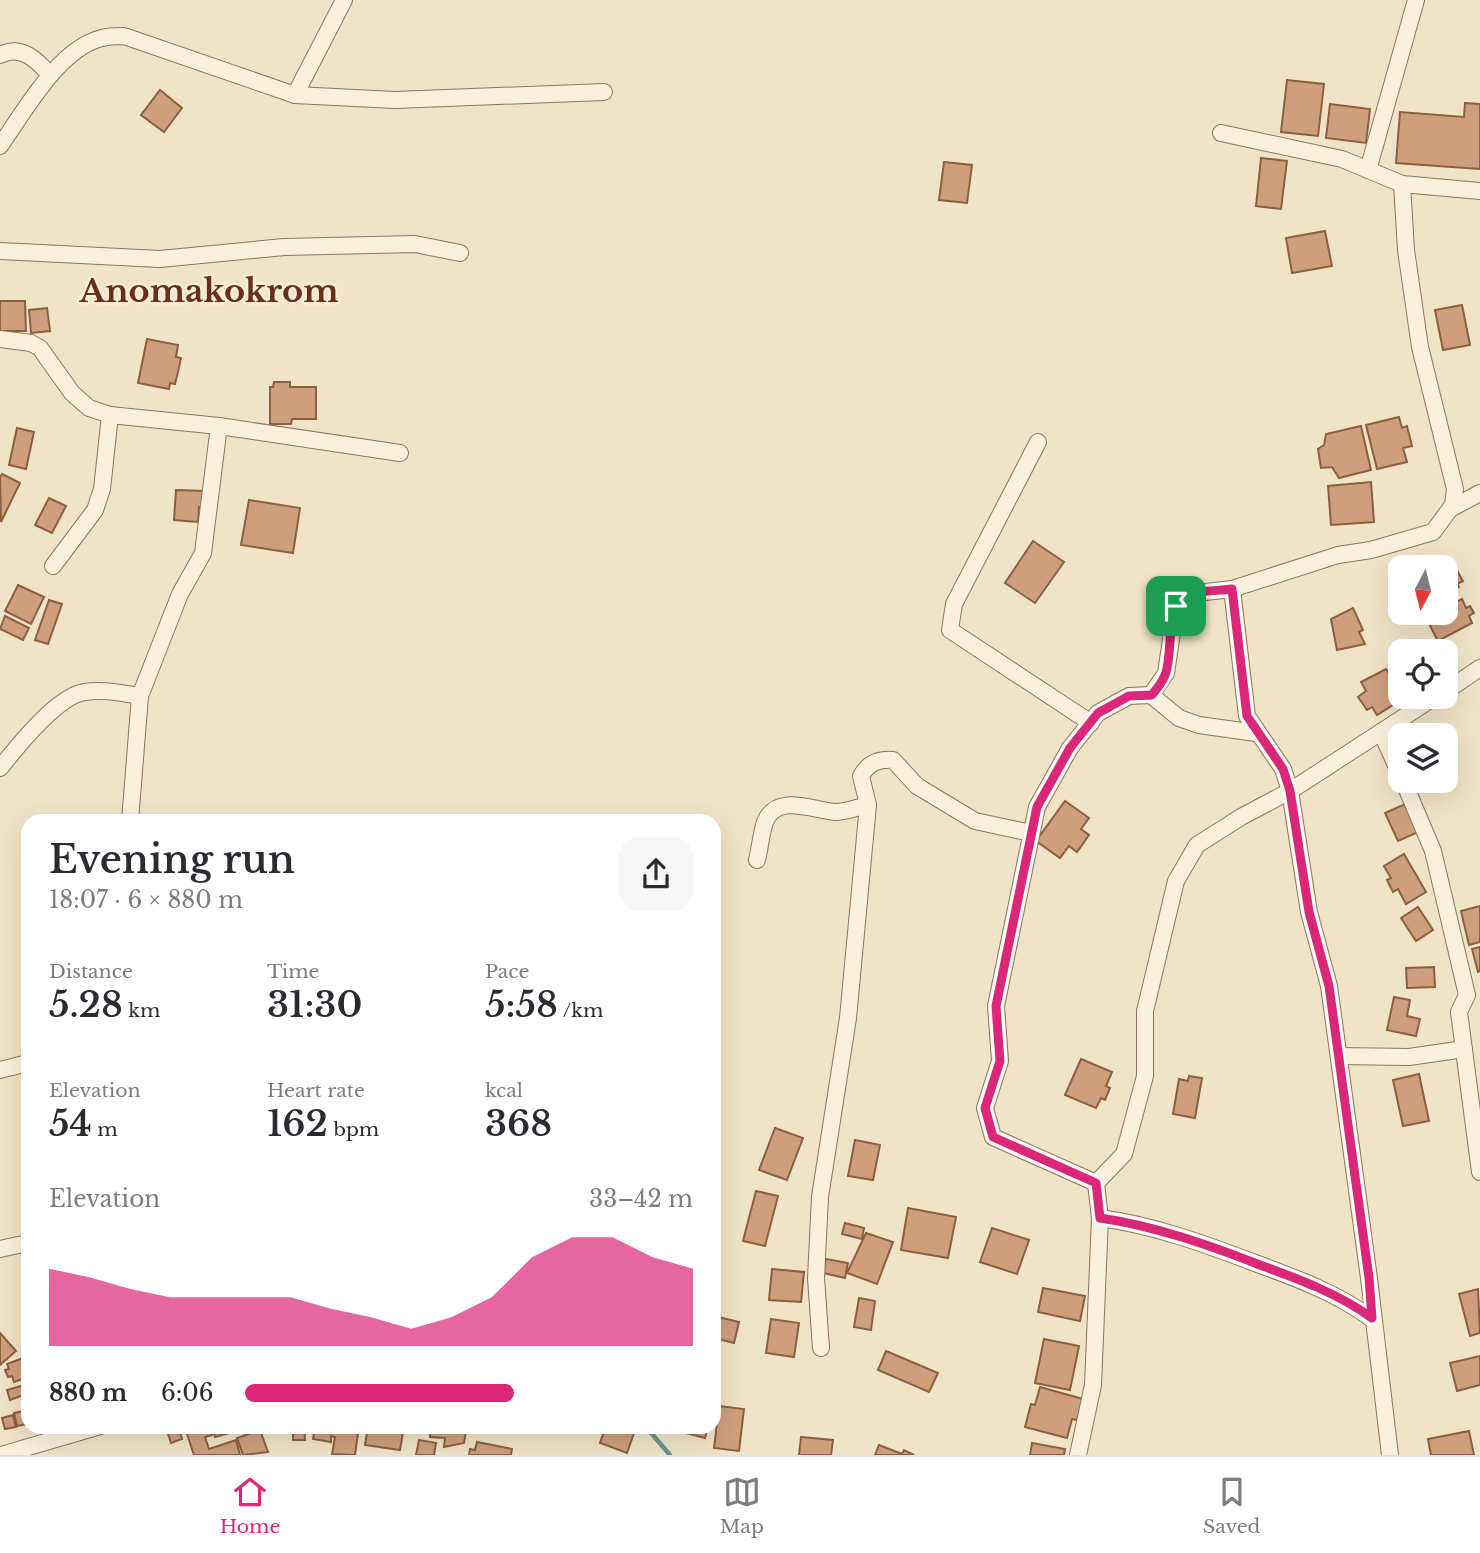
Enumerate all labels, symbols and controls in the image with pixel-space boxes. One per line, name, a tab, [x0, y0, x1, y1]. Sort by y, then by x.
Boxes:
district label: Anomakokrom	[78, 271, 339, 311]
north arrow	[1388, 555, 1458, 625]
map controls	[1388, 555, 1458, 793]
pin	[1146, 576, 1206, 636]
icon: arrive	[1157, 587, 1195, 625]
button: locate	[1388, 639, 1458, 709]
button: layers	[1388, 723, 1458, 793]
text: Evening run	[49, 836, 295, 883]
button: share	[619, 837, 693, 911]
text: 18:07 · 6 × 880 m	[49, 886, 243, 914]
text: Distance	[49, 960, 133, 983]
text: Time	[267, 960, 319, 983]
text: Pace	[485, 960, 529, 983]
text: 5.28	[49, 983, 123, 1026]
text: 31:30	[267, 983, 362, 1026]
text: 5:58	[485, 983, 558, 1026]
text: km	[123, 999, 160, 1022]
text: /km	[558, 999, 603, 1022]
text: Elevation	[49, 1079, 141, 1102]
text: Heart rate	[267, 1079, 365, 1102]
text: kcal	[485, 1079, 523, 1102]
text: 54	[49, 1102, 92, 1145]
text: 162	[267, 1102, 328, 1145]
text: 368	[485, 1102, 552, 1145]
text: m	[92, 1118, 118, 1141]
text: bpm	[328, 1118, 379, 1141]
text: Elevation	[49, 1185, 160, 1213]
text: 33–42 m	[589, 1185, 693, 1213]
text: 880 m	[49, 1379, 127, 1407]
text: 6:06	[161, 1379, 214, 1407]
tab: Home	[220, 1473, 280, 1538]
tab: Map	[720, 1473, 764, 1538]
tab: Saved	[1203, 1473, 1260, 1538]

